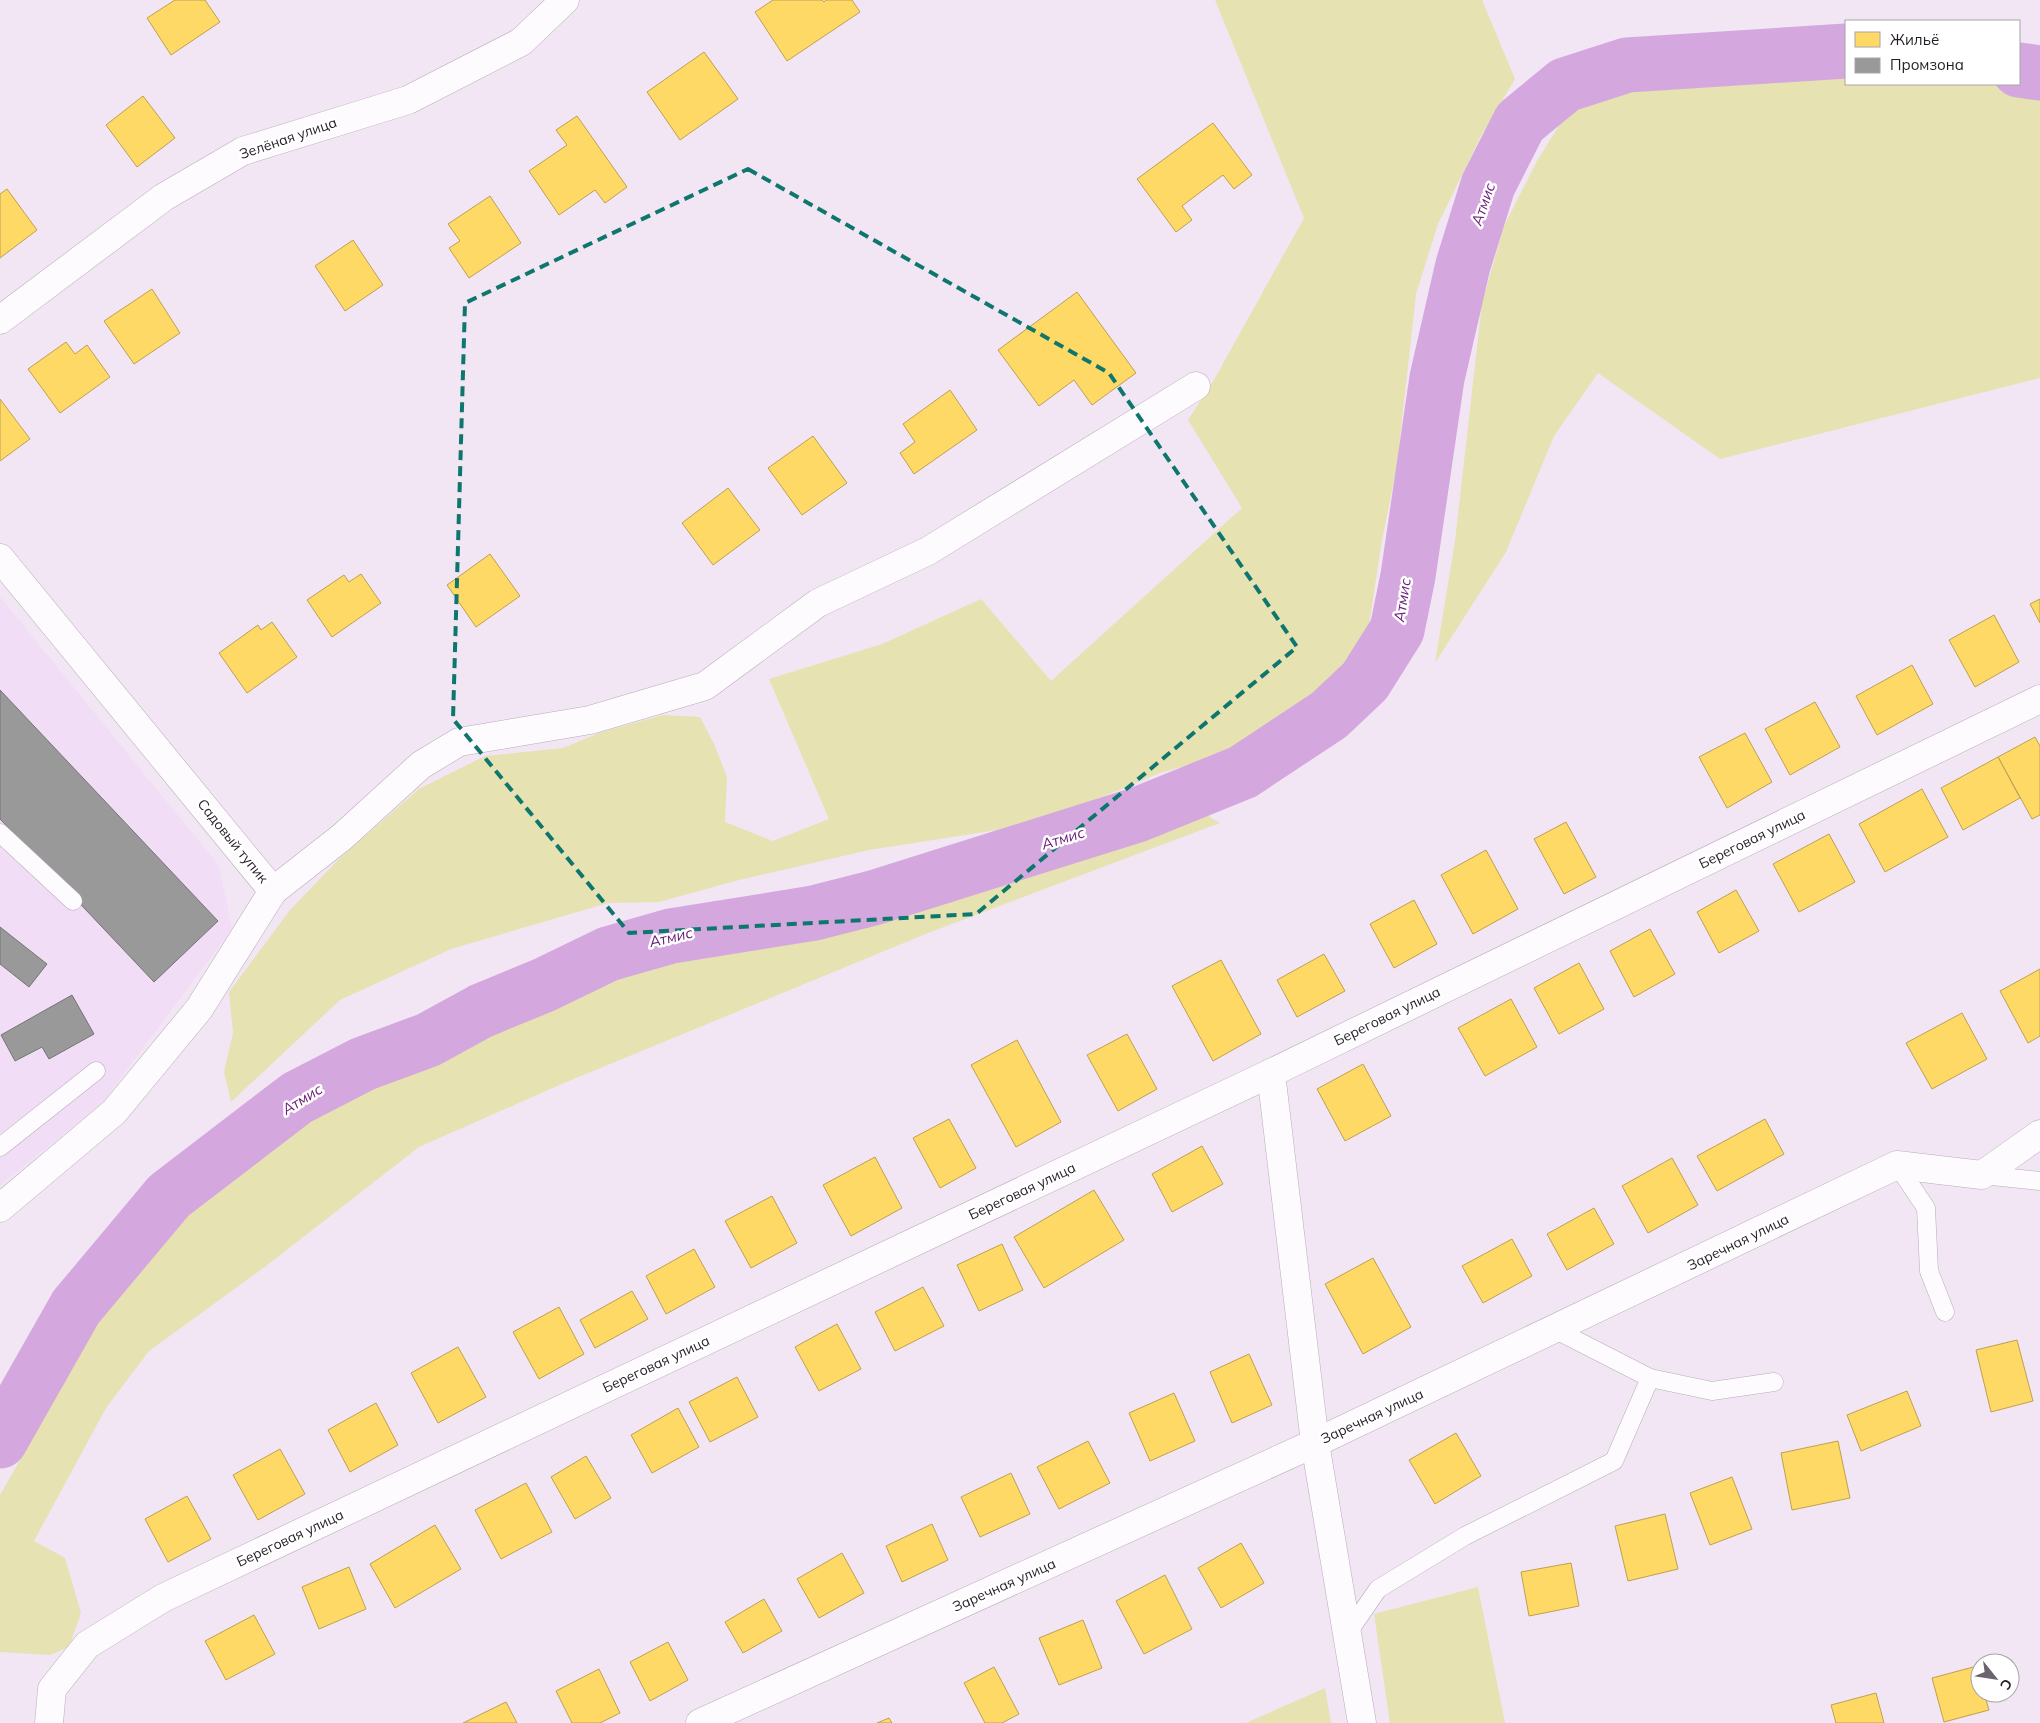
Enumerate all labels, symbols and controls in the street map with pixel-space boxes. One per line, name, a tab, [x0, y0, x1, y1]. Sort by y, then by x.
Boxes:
legend	[1845, 20, 2020, 85]
text: Жильё	[1890, 30, 1939, 49]
text: Промзона	[1890, 55, 1964, 74]
street label: Зелёная улица	[237, 113, 339, 163]
water label: Атмис	[1467, 180, 1499, 229]
water label: Атмис	[1389, 576, 1415, 624]
street label: Садовый тупик	[194, 795, 273, 887]
street label: Береговая улица	[1696, 805, 1808, 873]
water label: Атмис	[1038, 822, 1087, 854]
water label: Атмис	[646, 923, 695, 951]
street label: Береговая улица	[1331, 982, 1443, 1050]
water label: Атмис	[277, 1079, 326, 1119]
street label: Береговая улица	[965, 1158, 1079, 1224]
street label: Заречная улица	[1684, 1210, 1792, 1274]
street label: Береговая улица	[599, 1331, 713, 1397]
street label: Заречная улица	[1318, 1384, 1426, 1448]
street label: Береговая улица	[233, 1505, 347, 1571]
street label: Заречная улица	[950, 1554, 1058, 1616]
north arrow	[1970, 1653, 2020, 1703]
text: С	[1996, 1676, 2016, 1693]

